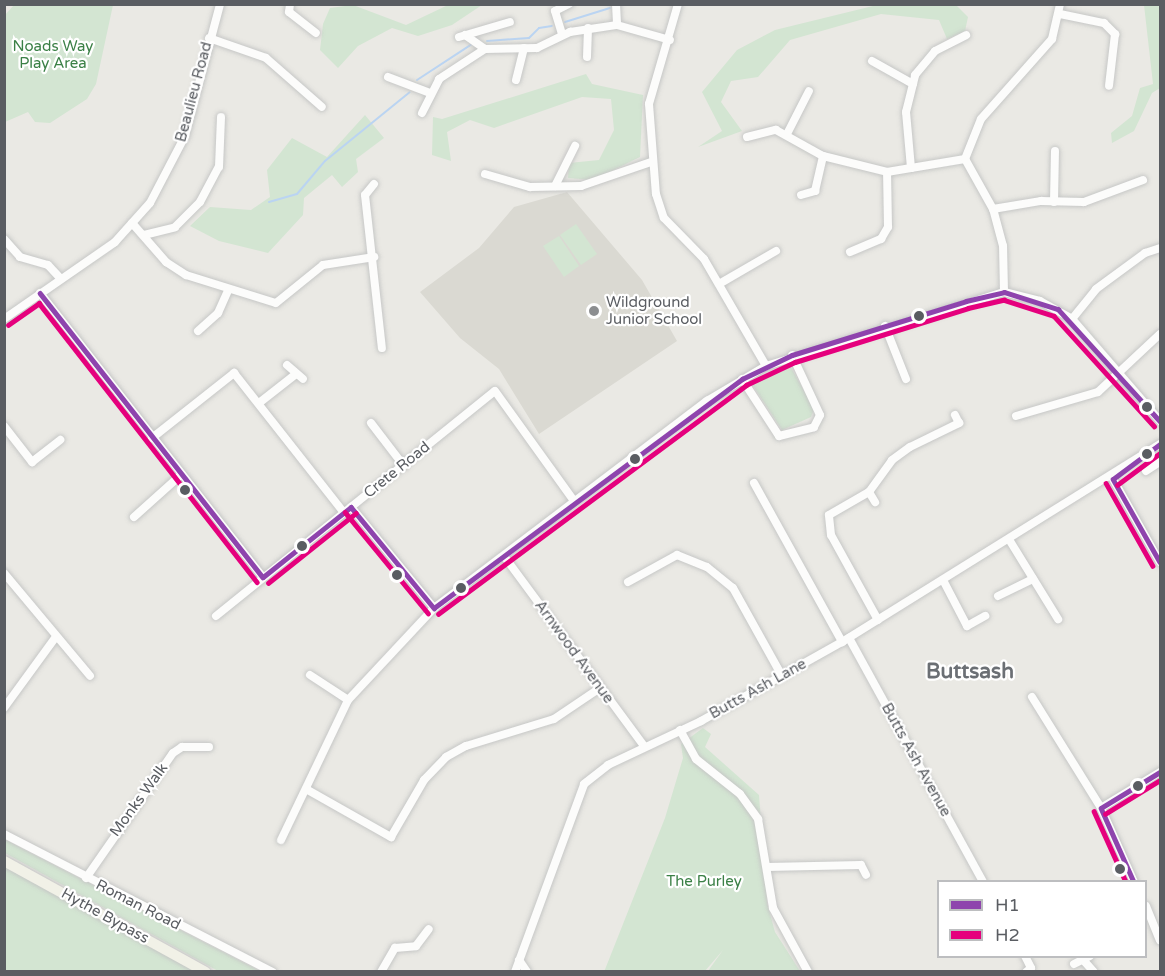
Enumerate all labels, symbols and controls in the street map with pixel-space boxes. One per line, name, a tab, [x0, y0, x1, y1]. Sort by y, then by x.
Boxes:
park label: Noads Way Play Area	[13, 37, 93, 72]
street label: Beaulieu Road	[172, 40, 216, 144]
place label: Wildground Junior School	[606, 293, 702, 328]
marker: Wildground Junior School	[587, 304, 601, 318]
unlabelled marker	[913, 310, 925, 322]
unlabelled marker	[1141, 401, 1153, 413]
street label: Crete Road	[360, 438, 434, 502]
unlabelled marker	[1141, 448, 1153, 460]
unlabelled marker	[629, 453, 641, 465]
unlabelled marker	[179, 484, 191, 496]
unlabelled marker	[296, 540, 308, 552]
unlabelled marker	[391, 569, 403, 581]
unlabelled marker	[455, 582, 467, 594]
street label: Arnwood Avenue	[531, 597, 617, 707]
street label: Butts Ash Lane	[706, 655, 810, 723]
district label: Buttsash	[926, 659, 1014, 685]
street label: Butts Ash Avenue	[877, 700, 955, 820]
street label: Monks Walk	[106, 760, 172, 840]
unlabelled marker	[1132, 780, 1144, 792]
unlabelled marker	[1114, 863, 1126, 875]
park label: The Purley	[666, 873, 742, 891]
street label: Roman Road	[93, 876, 183, 934]
legend	[937, 880, 1147, 958]
street label: Hythe Bypass	[58, 885, 152, 947]
text: H1	[995, 894, 1020, 916]
text: H2	[995, 924, 1020, 946]

